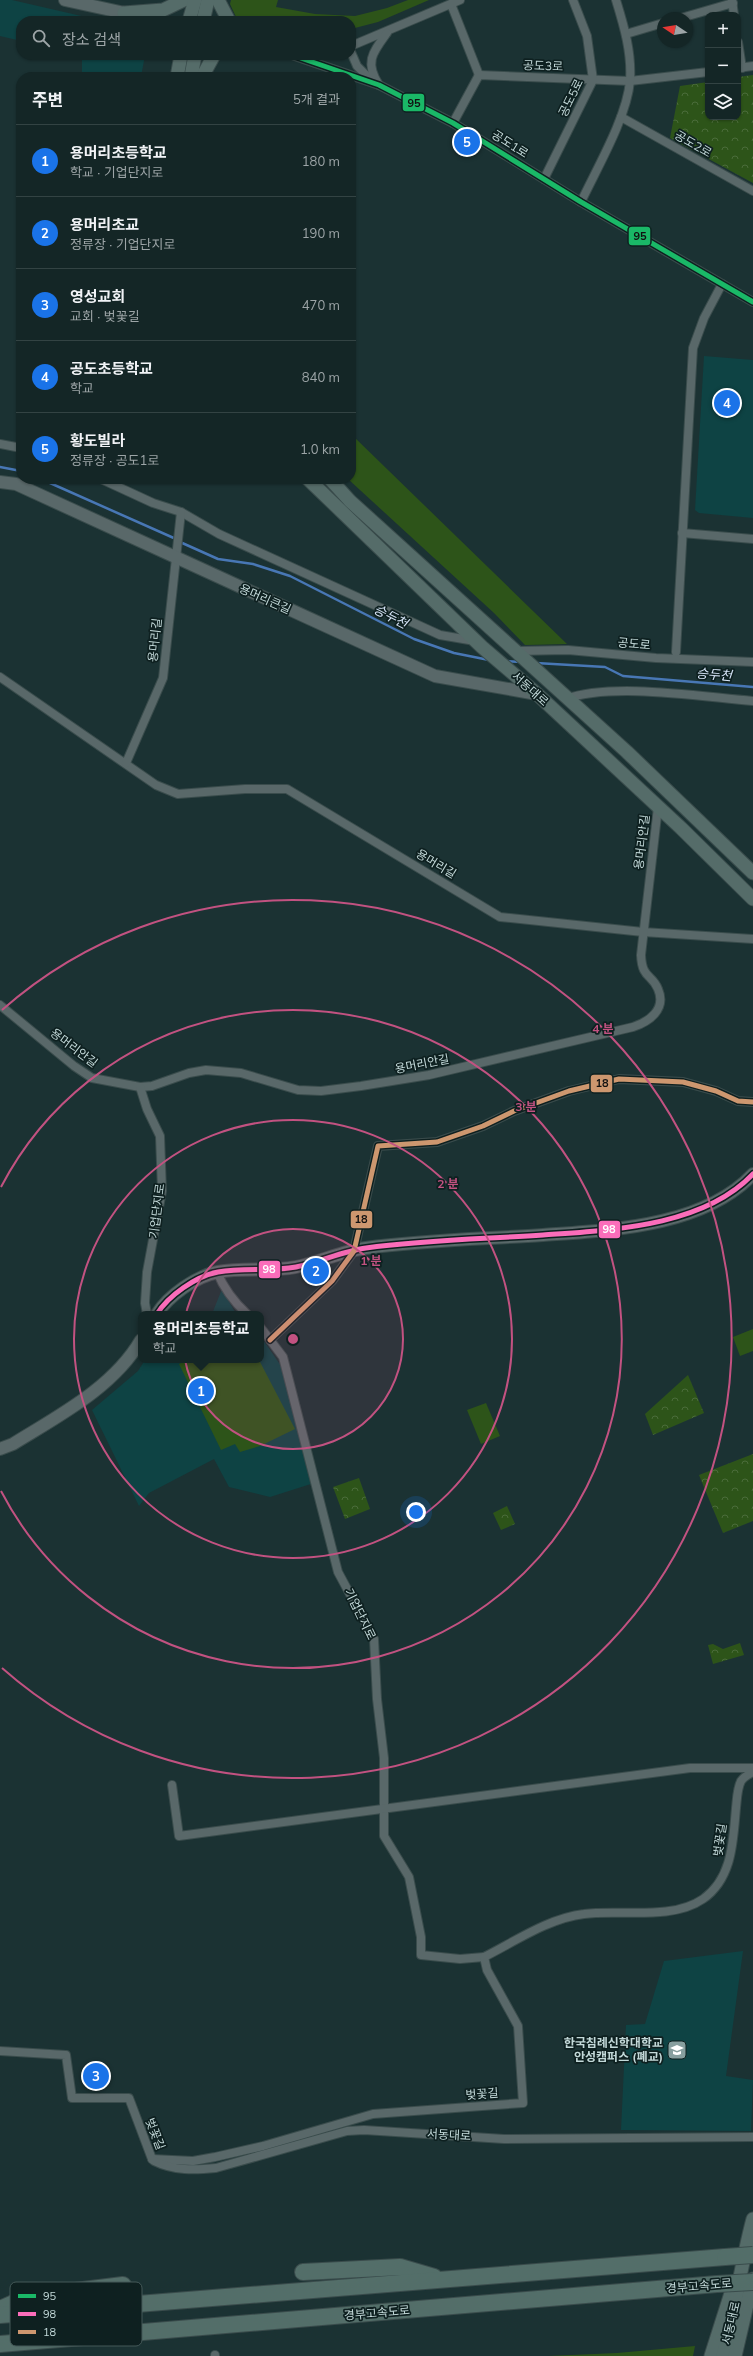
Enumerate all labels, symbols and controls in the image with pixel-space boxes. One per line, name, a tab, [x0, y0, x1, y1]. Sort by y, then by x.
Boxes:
north arrow	[657, 12, 693, 48]
map controls	[705, 12, 741, 120]
button: +	[705, 12, 741, 48]
search box	[16, 16, 356, 60]
icon: search	[30, 27, 52, 49]
text: 장소 검색	[62, 30, 121, 49]
button: −	[705, 48, 741, 84]
street label: 공도3로	[523, 57, 563, 74]
street label: 공도5로	[555, 76, 586, 119]
button: layers	[705, 84, 741, 120]
text: 주변	[32, 89, 63, 110]
text: 5개 결과	[293, 91, 340, 107]
line badge: 95	[402, 93, 425, 112]
text: 95	[407, 96, 421, 110]
pin: 5	[454, 127, 480, 157]
street label: 공도1로	[489, 127, 531, 161]
street label: 공도2로	[672, 127, 714, 160]
text: 용머리초등학교	[70, 143, 167, 162]
text: 1	[41, 153, 49, 169]
text: 180 m	[302, 153, 340, 169]
text: 학교 · 기업단지로	[70, 164, 164, 180]
text: 용머리초교	[70, 215, 139, 234]
text: 2	[41, 225, 49, 241]
text: 190 m	[302, 225, 340, 241]
line badge: 95	[628, 226, 651, 246]
text: 95	[633, 229, 647, 243]
text: 정류장 · 기업단지로	[70, 236, 175, 252]
text: 영성교회	[70, 287, 125, 306]
text: 3	[41, 297, 49, 313]
text: 470 m	[302, 297, 340, 313]
text: 교회 · 벚꽃길	[70, 308, 140, 324]
text: 공도초등학교	[70, 359, 153, 378]
text: 4	[41, 369, 49, 385]
text: 840 m	[302, 369, 340, 385]
text: 학교	[70, 380, 94, 396]
pin: 4	[714, 388, 740, 418]
text: 황도빌라	[70, 431, 125, 450]
text: 5	[41, 441, 49, 457]
text: 1.0 km	[300, 441, 340, 457]
text: 정류장 · 공도1로	[70, 452, 159, 468]
street label: 용머리큰길	[237, 580, 293, 617]
water label: 승두천	[371, 601, 412, 632]
street label: 용머리길	[145, 617, 164, 663]
street label: 공도로	[617, 635, 651, 652]
water label: 승두천	[695, 664, 734, 684]
street label: 서동대로	[509, 668, 552, 709]
street label: 용머리안길	[631, 814, 652, 870]
street label: 용머리길	[413, 846, 459, 881]
text: 4 분	[592, 1021, 614, 1036]
street label: 용머리안길	[48, 1025, 101, 1070]
street label: 용머리안길	[393, 1051, 450, 1076]
line badge: 18	[590, 1074, 613, 1093]
text: 18	[595, 1076, 609, 1090]
text: 3 분	[515, 1099, 537, 1114]
text: 2 분	[437, 1176, 459, 1191]
street label: 기업단지로	[146, 1183, 167, 1239]
line badge: 18	[350, 1210, 373, 1229]
text: 18	[354, 1212, 368, 1226]
line badge: 98	[598, 1220, 621, 1239]
text: 98	[602, 1222, 616, 1236]
text: 1 분	[360, 1253, 382, 1268]
pin: 2	[303, 1256, 329, 1286]
line badge: 98	[258, 1260, 281, 1279]
text: 98	[262, 1262, 276, 1276]
popup	[138, 1311, 264, 1363]
text: 용머리초등학교	[153, 1319, 249, 1338]
centre of rings	[286, 1332, 300, 1346]
text: 학교	[153, 1340, 177, 1356]
pin: 1	[188, 1376, 214, 1406]
your location	[406, 1502, 426, 1522]
street label: 기업단지로	[342, 1586, 379, 1642]
street label: 벚꽃길	[710, 1822, 729, 1857]
place label: 한국침례신학대학교 안성캠퍼스 (폐교)	[564, 2035, 663, 2064]
school or university icon: 한국침례신학대학교 안성캠퍼스 (폐교)	[666, 2039, 688, 2061]
pin: 3	[83, 2061, 109, 2091]
street label: 벚꽃길	[465, 2085, 499, 2102]
street label: 벚꽃길	[143, 2116, 168, 2152]
street label: 서동대로	[427, 2126, 471, 2143]
street label: 경부고속도로	[665, 2275, 733, 2296]
legend	[10, 2282, 142, 2346]
text: 95	[43, 2289, 57, 2303]
street label: 서동대로	[718, 2300, 743, 2346]
street label: 경부고속도로	[343, 2302, 411, 2323]
text: 98	[43, 2307, 57, 2321]
text: 18	[43, 2325, 57, 2339]

